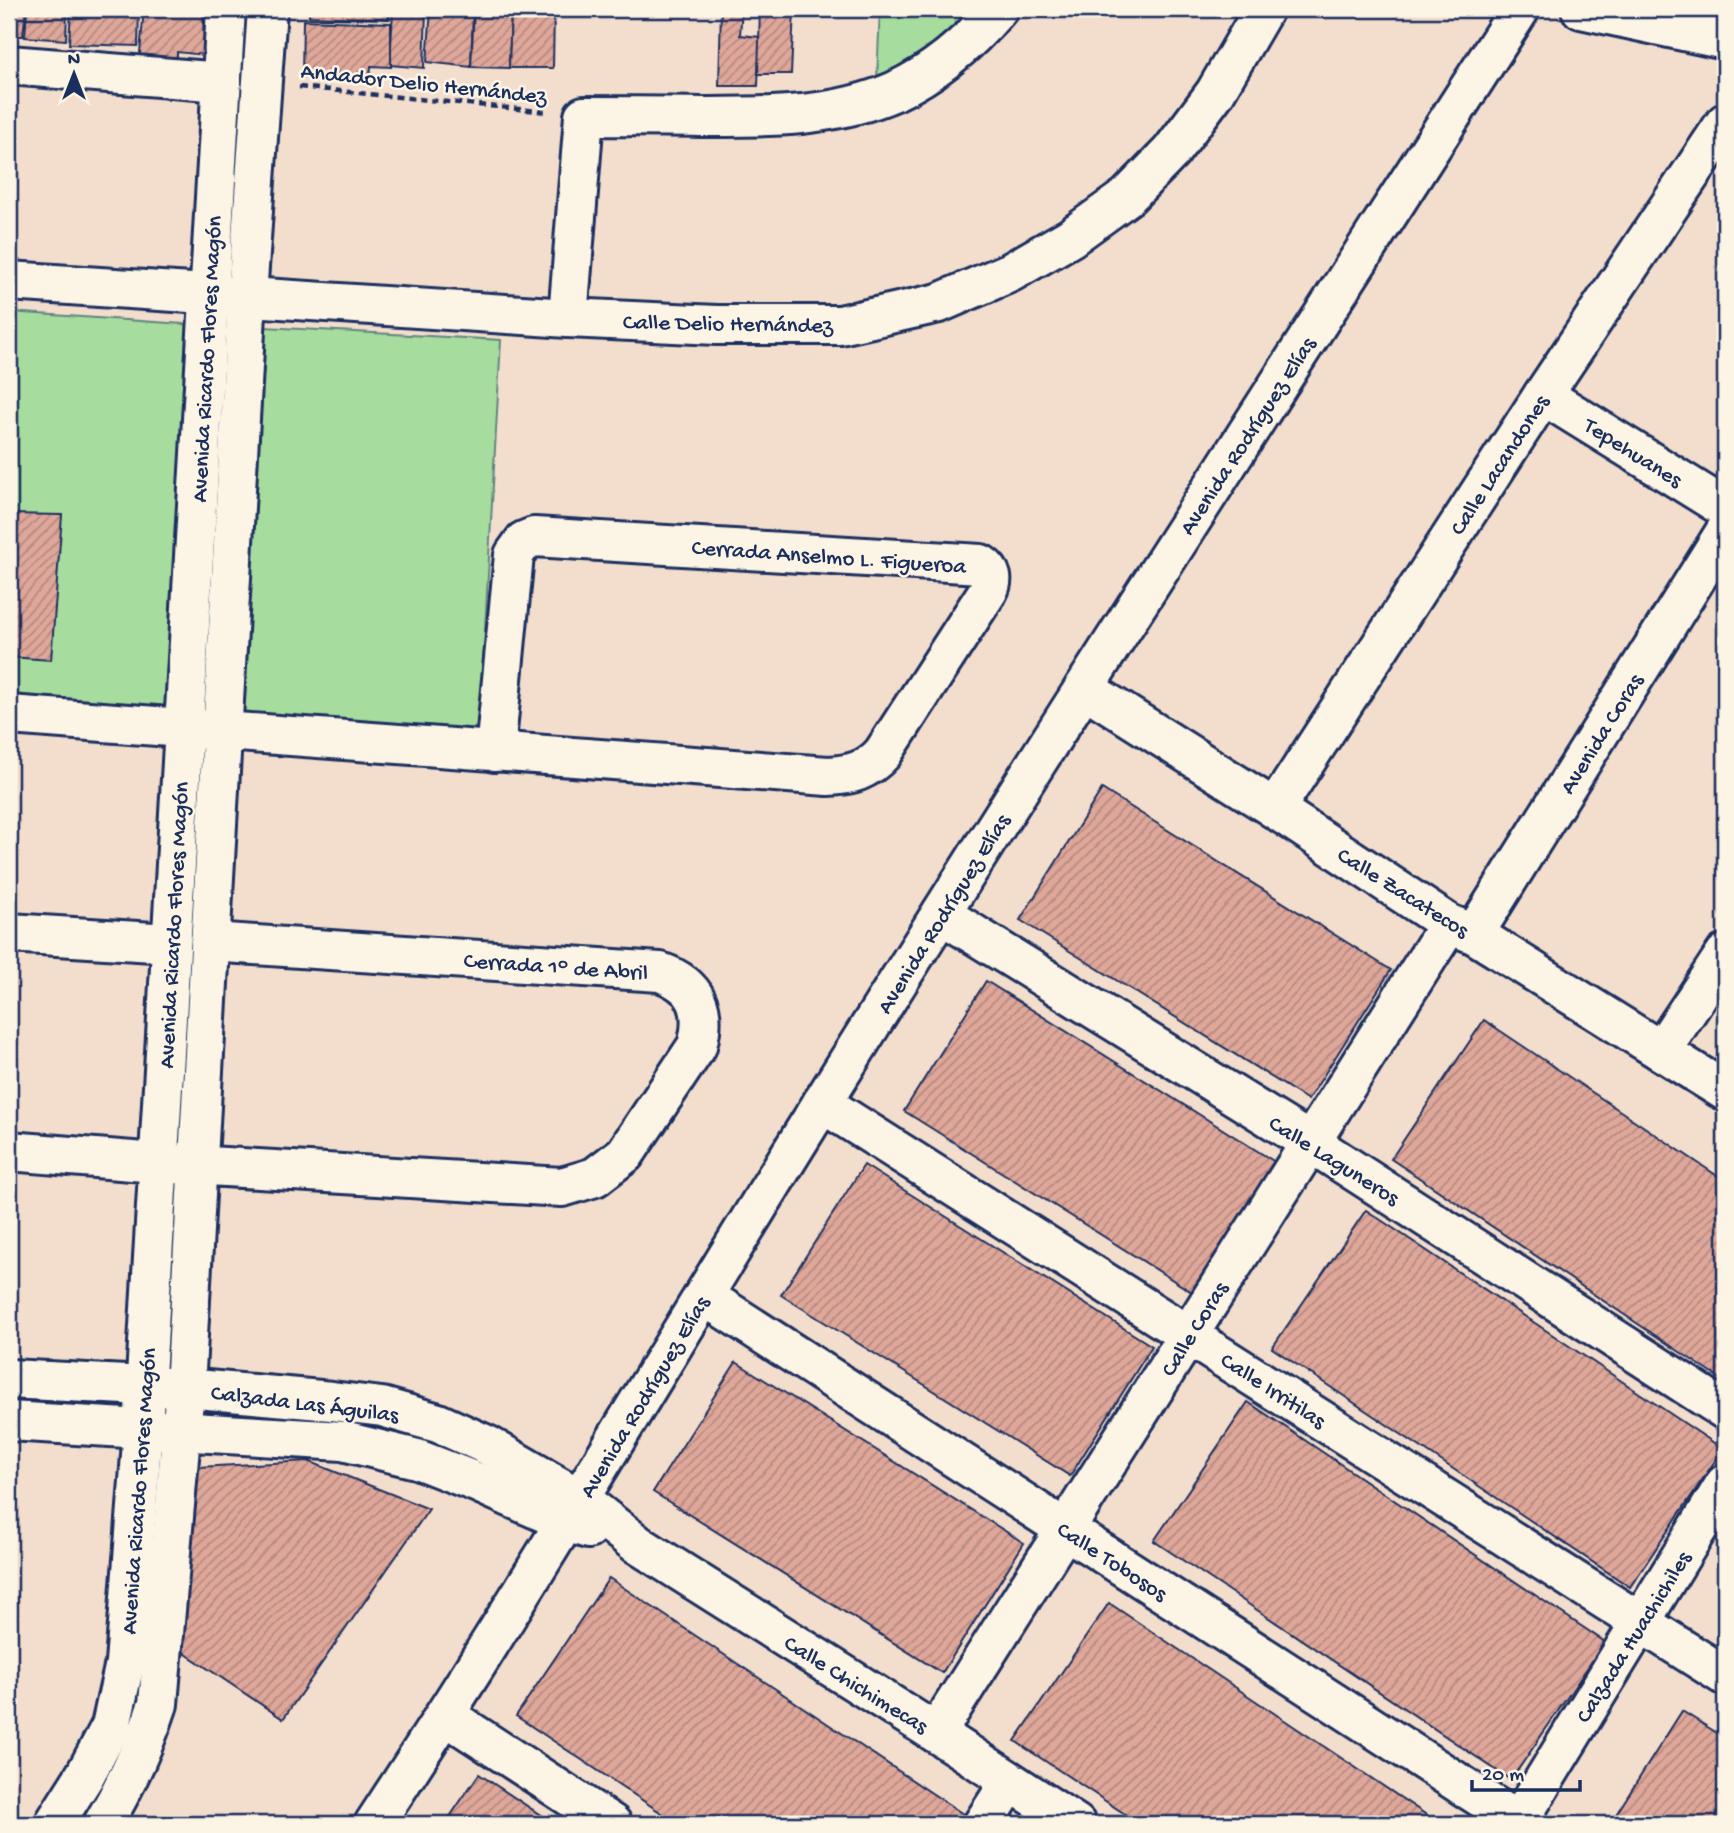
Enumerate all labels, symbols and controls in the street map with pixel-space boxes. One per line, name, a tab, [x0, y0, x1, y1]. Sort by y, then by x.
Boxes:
north arrow	[38, 38, 108, 108]
text: N	[68, 49, 80, 72]
street label: Andador Delio Hernández	[299, 59, 549, 112]
street label: Avenida Ricardo Flores Magón	[187, 215, 229, 503]
street label: Calle Delio Hernández	[623, 310, 834, 341]
street label: Avenida Rodríguez Elías	[1175, 332, 1323, 541]
street label: Calle Lacandones	[1445, 390, 1557, 541]
street label: Tepehuanes	[1576, 412, 1687, 495]
street label: Cerrada Anselmo L. Figueroa	[691, 535, 968, 582]
street label: Avenida Coras	[1555, 669, 1651, 800]
street label: Avenida Ricardo Flores Magón	[154, 781, 196, 1069]
street label: Avenida Rodríguez Elías	[872, 809, 1018, 1020]
street label: Calle Zacatecos	[1331, 843, 1474, 946]
street label: Cerrada 1° de Abril	[463, 949, 649, 988]
street label: Calle Laguneros	[1263, 1111, 1404, 1213]
street label: Calle Coras	[1156, 1277, 1236, 1382]
street label: Avenida Rodríguez Elías	[575, 1292, 717, 1504]
street label: Avenida Ricardo Flores Magón	[117, 1347, 164, 1635]
street label: Calle Irritilas	[1214, 1348, 1330, 1436]
street label: Calzada Las Águilas	[209, 1380, 401, 1430]
street label: Calle Tobosos	[1051, 1517, 1172, 1609]
street label: Calzada Huachichiles	[1571, 1547, 1699, 1729]
street label: Calle Chichimecas	[778, 1631, 933, 1741]
scale bar	[1472, 1749, 1580, 1793]
text: 20 m	[1482, 1764, 1524, 1789]

